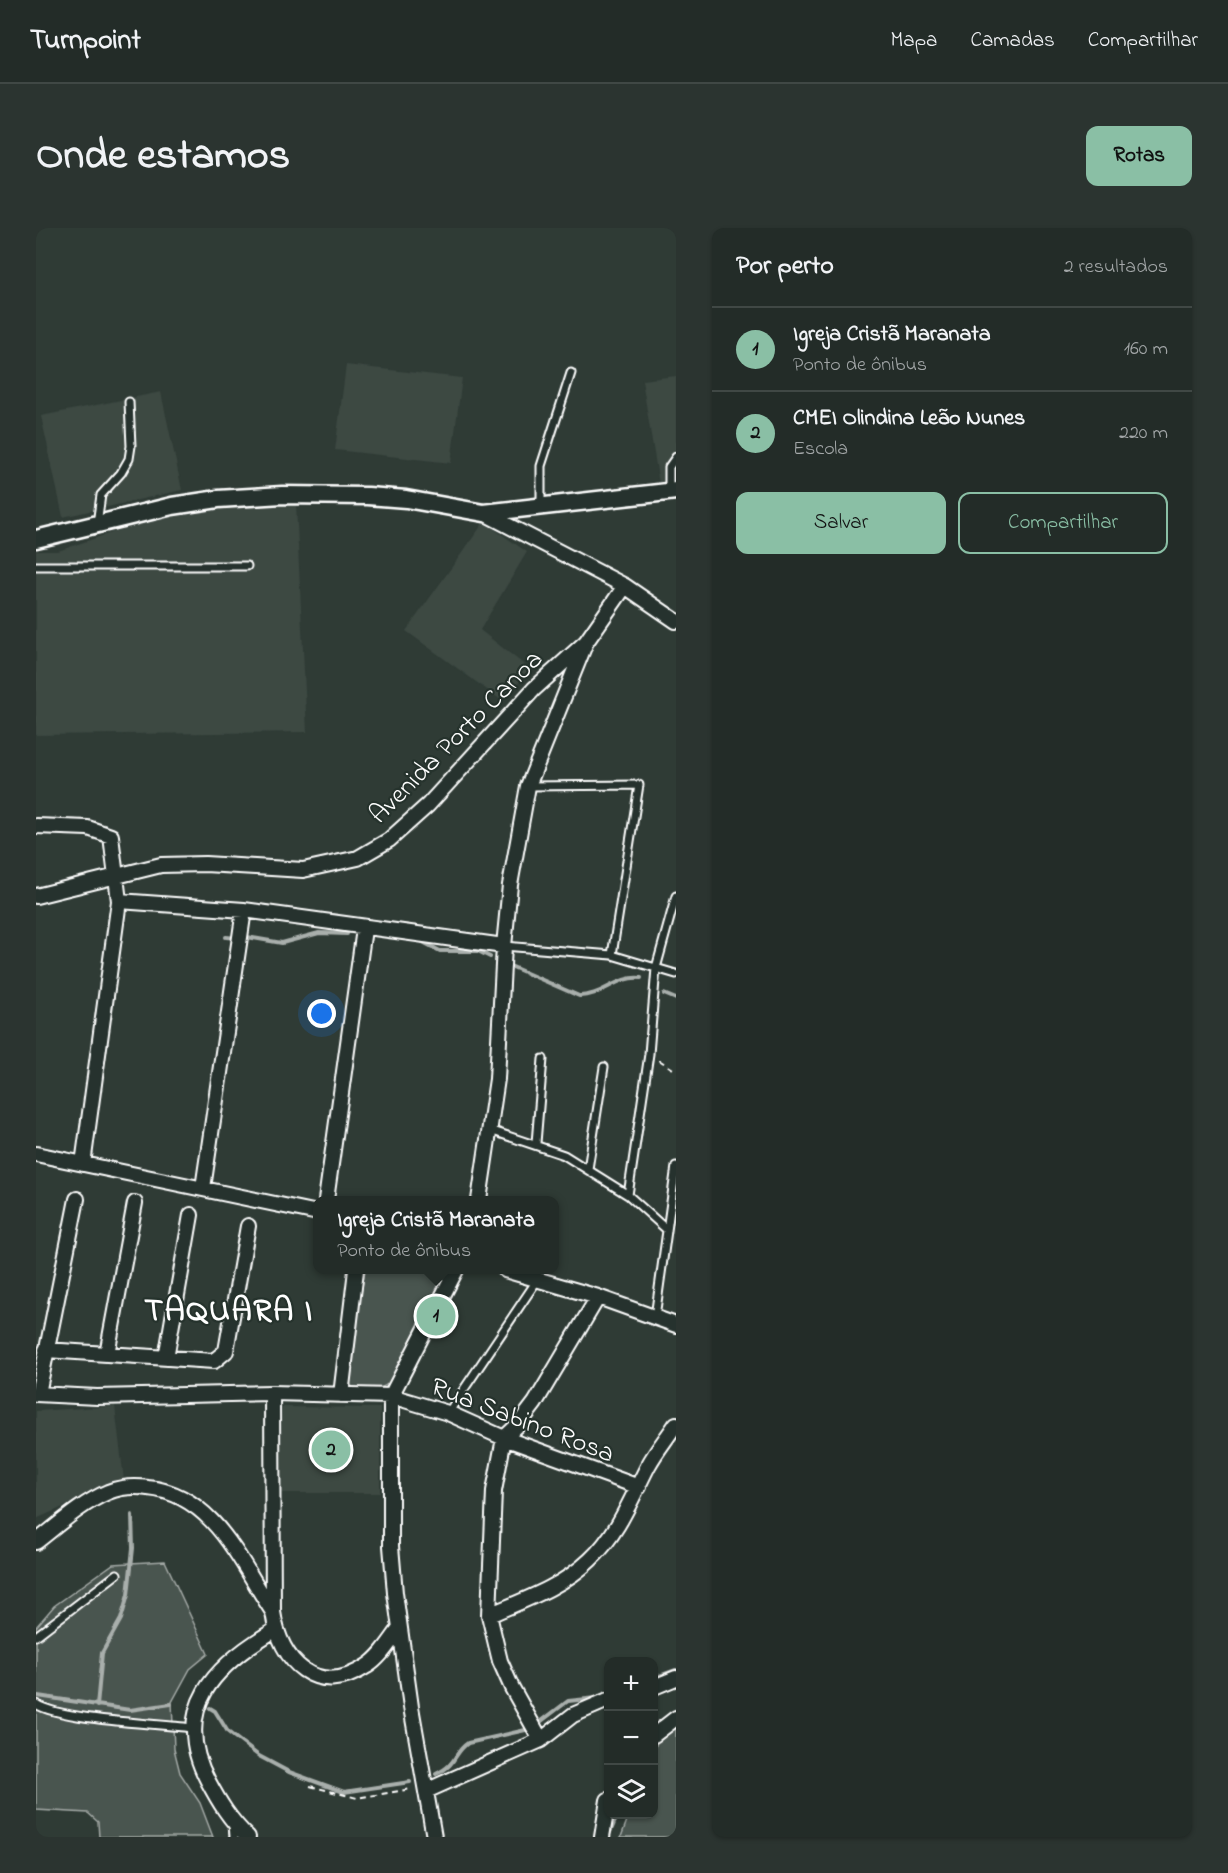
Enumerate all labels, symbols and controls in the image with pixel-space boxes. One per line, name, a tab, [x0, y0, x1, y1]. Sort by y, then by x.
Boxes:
text: Turnpoint	[30, 21, 141, 62]
text: Mapa	[891, 26, 937, 56]
text: Camadas	[970, 26, 1055, 56]
text: Compartilhar	[1088, 26, 1198, 56]
text: Onde estamos	[36, 126, 290, 187]
button: Rotas	[1086, 126, 1192, 186]
text: Por perto	[736, 248, 834, 286]
text: 2 resultados	[1064, 253, 1168, 282]
text: Igreja Cristã Maranata	[793, 319, 991, 351]
text: 1	[752, 335, 759, 364]
text: 160 m	[1124, 335, 1168, 364]
text: Ponto de ônibus	[793, 351, 927, 380]
text: CMEI Olindina Leão Nunes	[793, 403, 1025, 435]
text: 2	[751, 419, 760, 448]
text: 220 m	[1119, 419, 1168, 448]
text: Escola	[793, 435, 848, 464]
button: Salvar	[736, 492, 946, 554]
button: Compartilhar	[958, 492, 1168, 554]
street label: Avenida Porto Canoa	[361, 642, 553, 834]
your location	[307, 999, 336, 1028]
popup	[313, 1196, 559, 1274]
text: Igreja Cristã Maranata	[337, 1205, 535, 1237]
text: Ponto de ônibus	[337, 1237, 471, 1266]
district label: TAQUARA I	[144, 1288, 314, 1336]
pin: 1	[416, 1294, 456, 1338]
street label: Rua Sabino Rosa	[425, 1368, 620, 1474]
pin: 2	[312, 1428, 350, 1472]
map controls	[604, 1657, 658, 1819]
button: +	[604, 1657, 658, 1711]
button: −	[604, 1711, 658, 1765]
button: layers	[604, 1765, 658, 1819]

